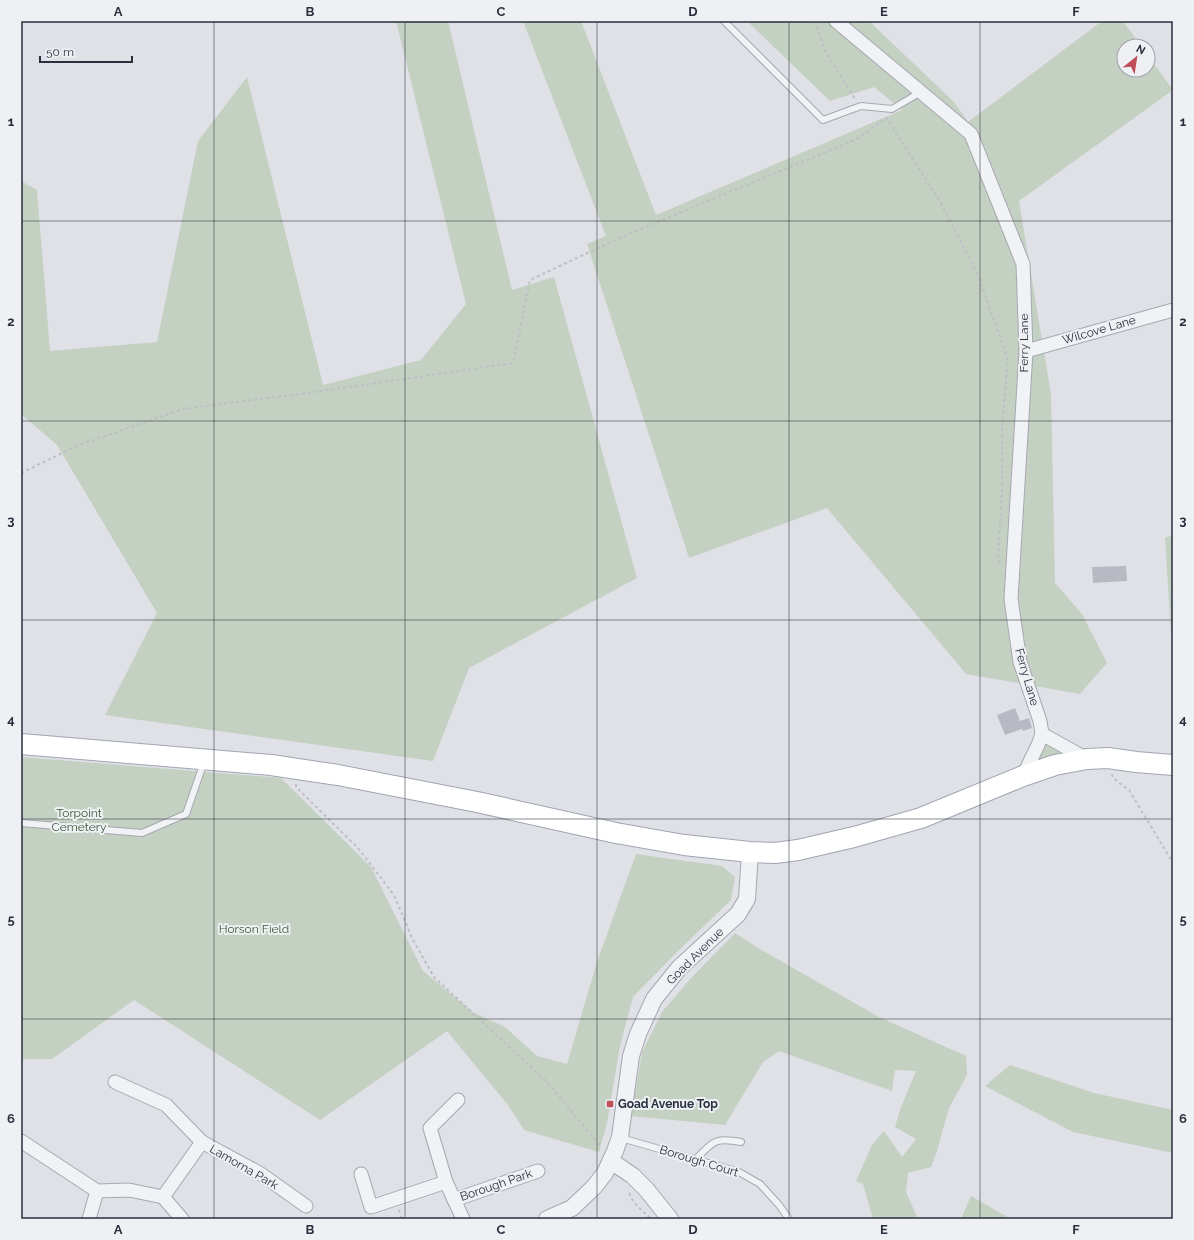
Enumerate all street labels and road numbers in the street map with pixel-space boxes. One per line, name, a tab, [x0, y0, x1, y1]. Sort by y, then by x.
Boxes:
street label: Wilcove Lane	[1061, 313, 1137, 347]
street label: Ferry Lane	[1017, 314, 1031, 372]
street label: Ferry Lane	[1012, 647, 1042, 707]
street label: Goad Avenue	[664, 925, 726, 987]
street label: Lamorna Park	[207, 1142, 281, 1193]
street label: Borough Court	[658, 1142, 740, 1180]
street label: Borough Park	[458, 1166, 535, 1204]

